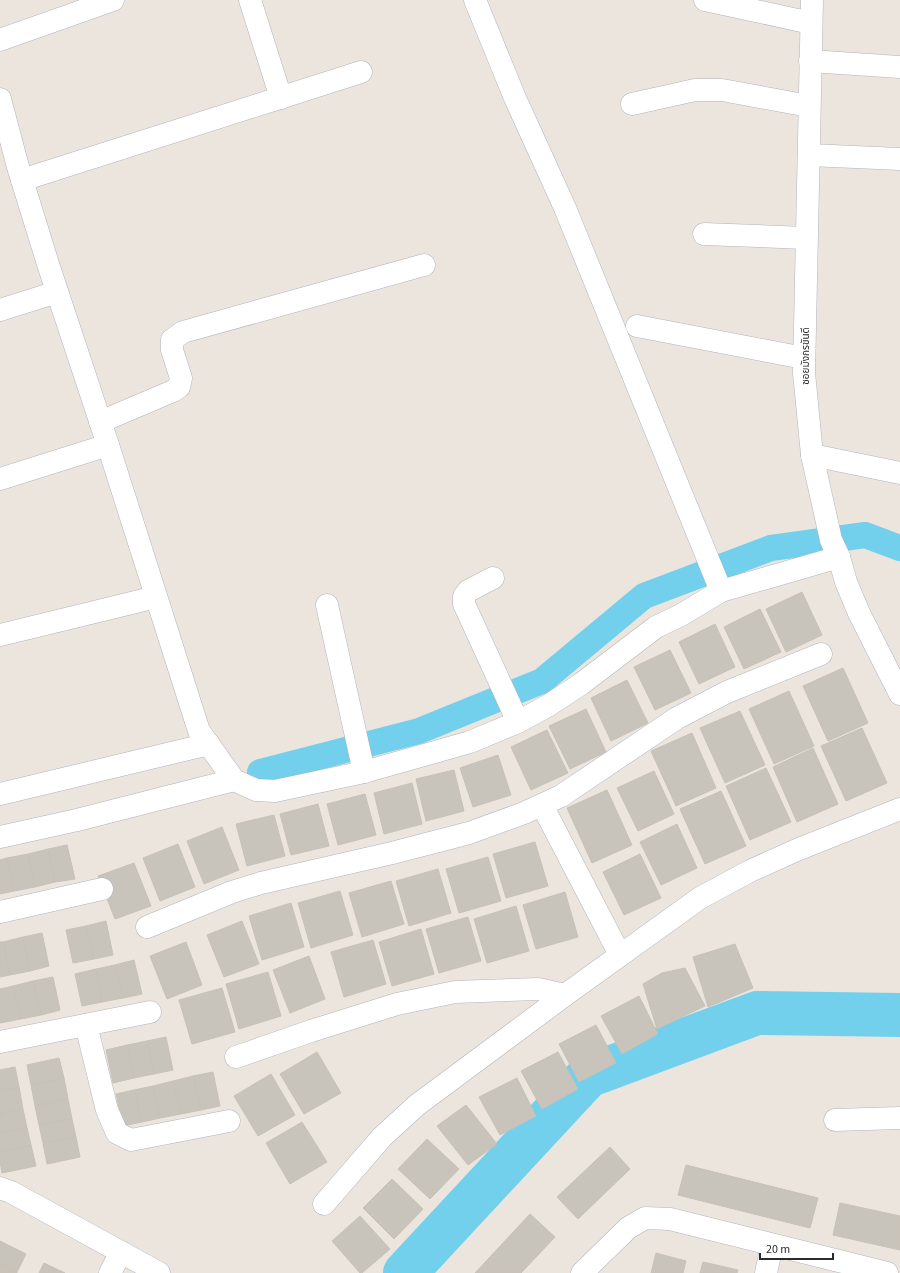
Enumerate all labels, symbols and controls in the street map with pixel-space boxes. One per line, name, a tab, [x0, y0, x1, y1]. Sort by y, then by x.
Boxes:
street label: ซอยมังกรขันดี	[799, 327, 813, 385]
scale bar	[760, 1235, 833, 1261]
text: 20 m	[766, 1241, 790, 1258]

